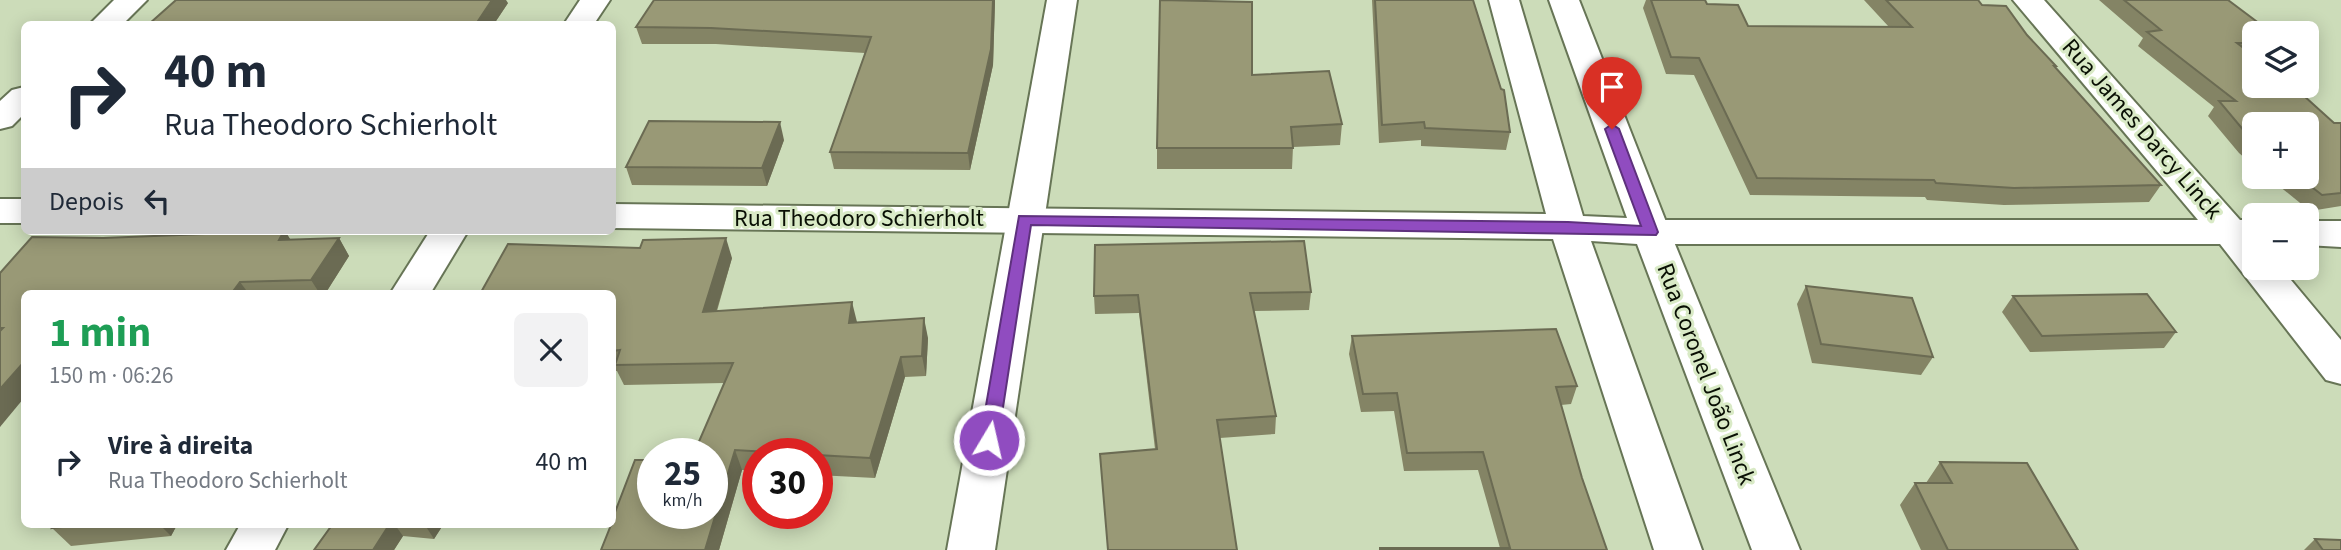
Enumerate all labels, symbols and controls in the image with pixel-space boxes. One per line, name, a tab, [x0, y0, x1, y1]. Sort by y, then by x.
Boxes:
map controls	[2242, 21, 2319, 280]
button: layers	[2242, 21, 2319, 98]
street label: Rua James Darcy Linck	[2054, 31, 2231, 227]
text: 40 m	[164, 37, 268, 107]
icon: right	[49, 49, 140, 140]
pin	[1582, 57, 1642, 129]
icon: arrive	[1593, 68, 1631, 106]
text: Rua Theodoro Schierholt	[164, 102, 497, 148]
button: +	[2242, 112, 2319, 189]
icon: left	[138, 182, 176, 220]
text: Depois	[49, 183, 124, 220]
street label: Rua Theodoro Schierholt	[734, 201, 984, 236]
button: −	[2242, 203, 2319, 280]
street label: Rua Coronel João Linck	[1648, 258, 1764, 490]
text: 1 min	[49, 303, 151, 363]
button: close	[514, 313, 588, 387]
text: 150 m · 06:26	[49, 359, 173, 392]
position arrow	[952, 403, 1026, 477]
text: Vire à direita	[108, 427, 253, 464]
speed limit sign: 30	[742, 438, 833, 529]
icon: right	[49, 443, 87, 481]
text: 40 m	[535, 443, 588, 480]
text: 25	[664, 449, 701, 499]
text: Rua Theodoro Schierholt	[108, 464, 348, 497]
text: km/h	[663, 488, 702, 513]

